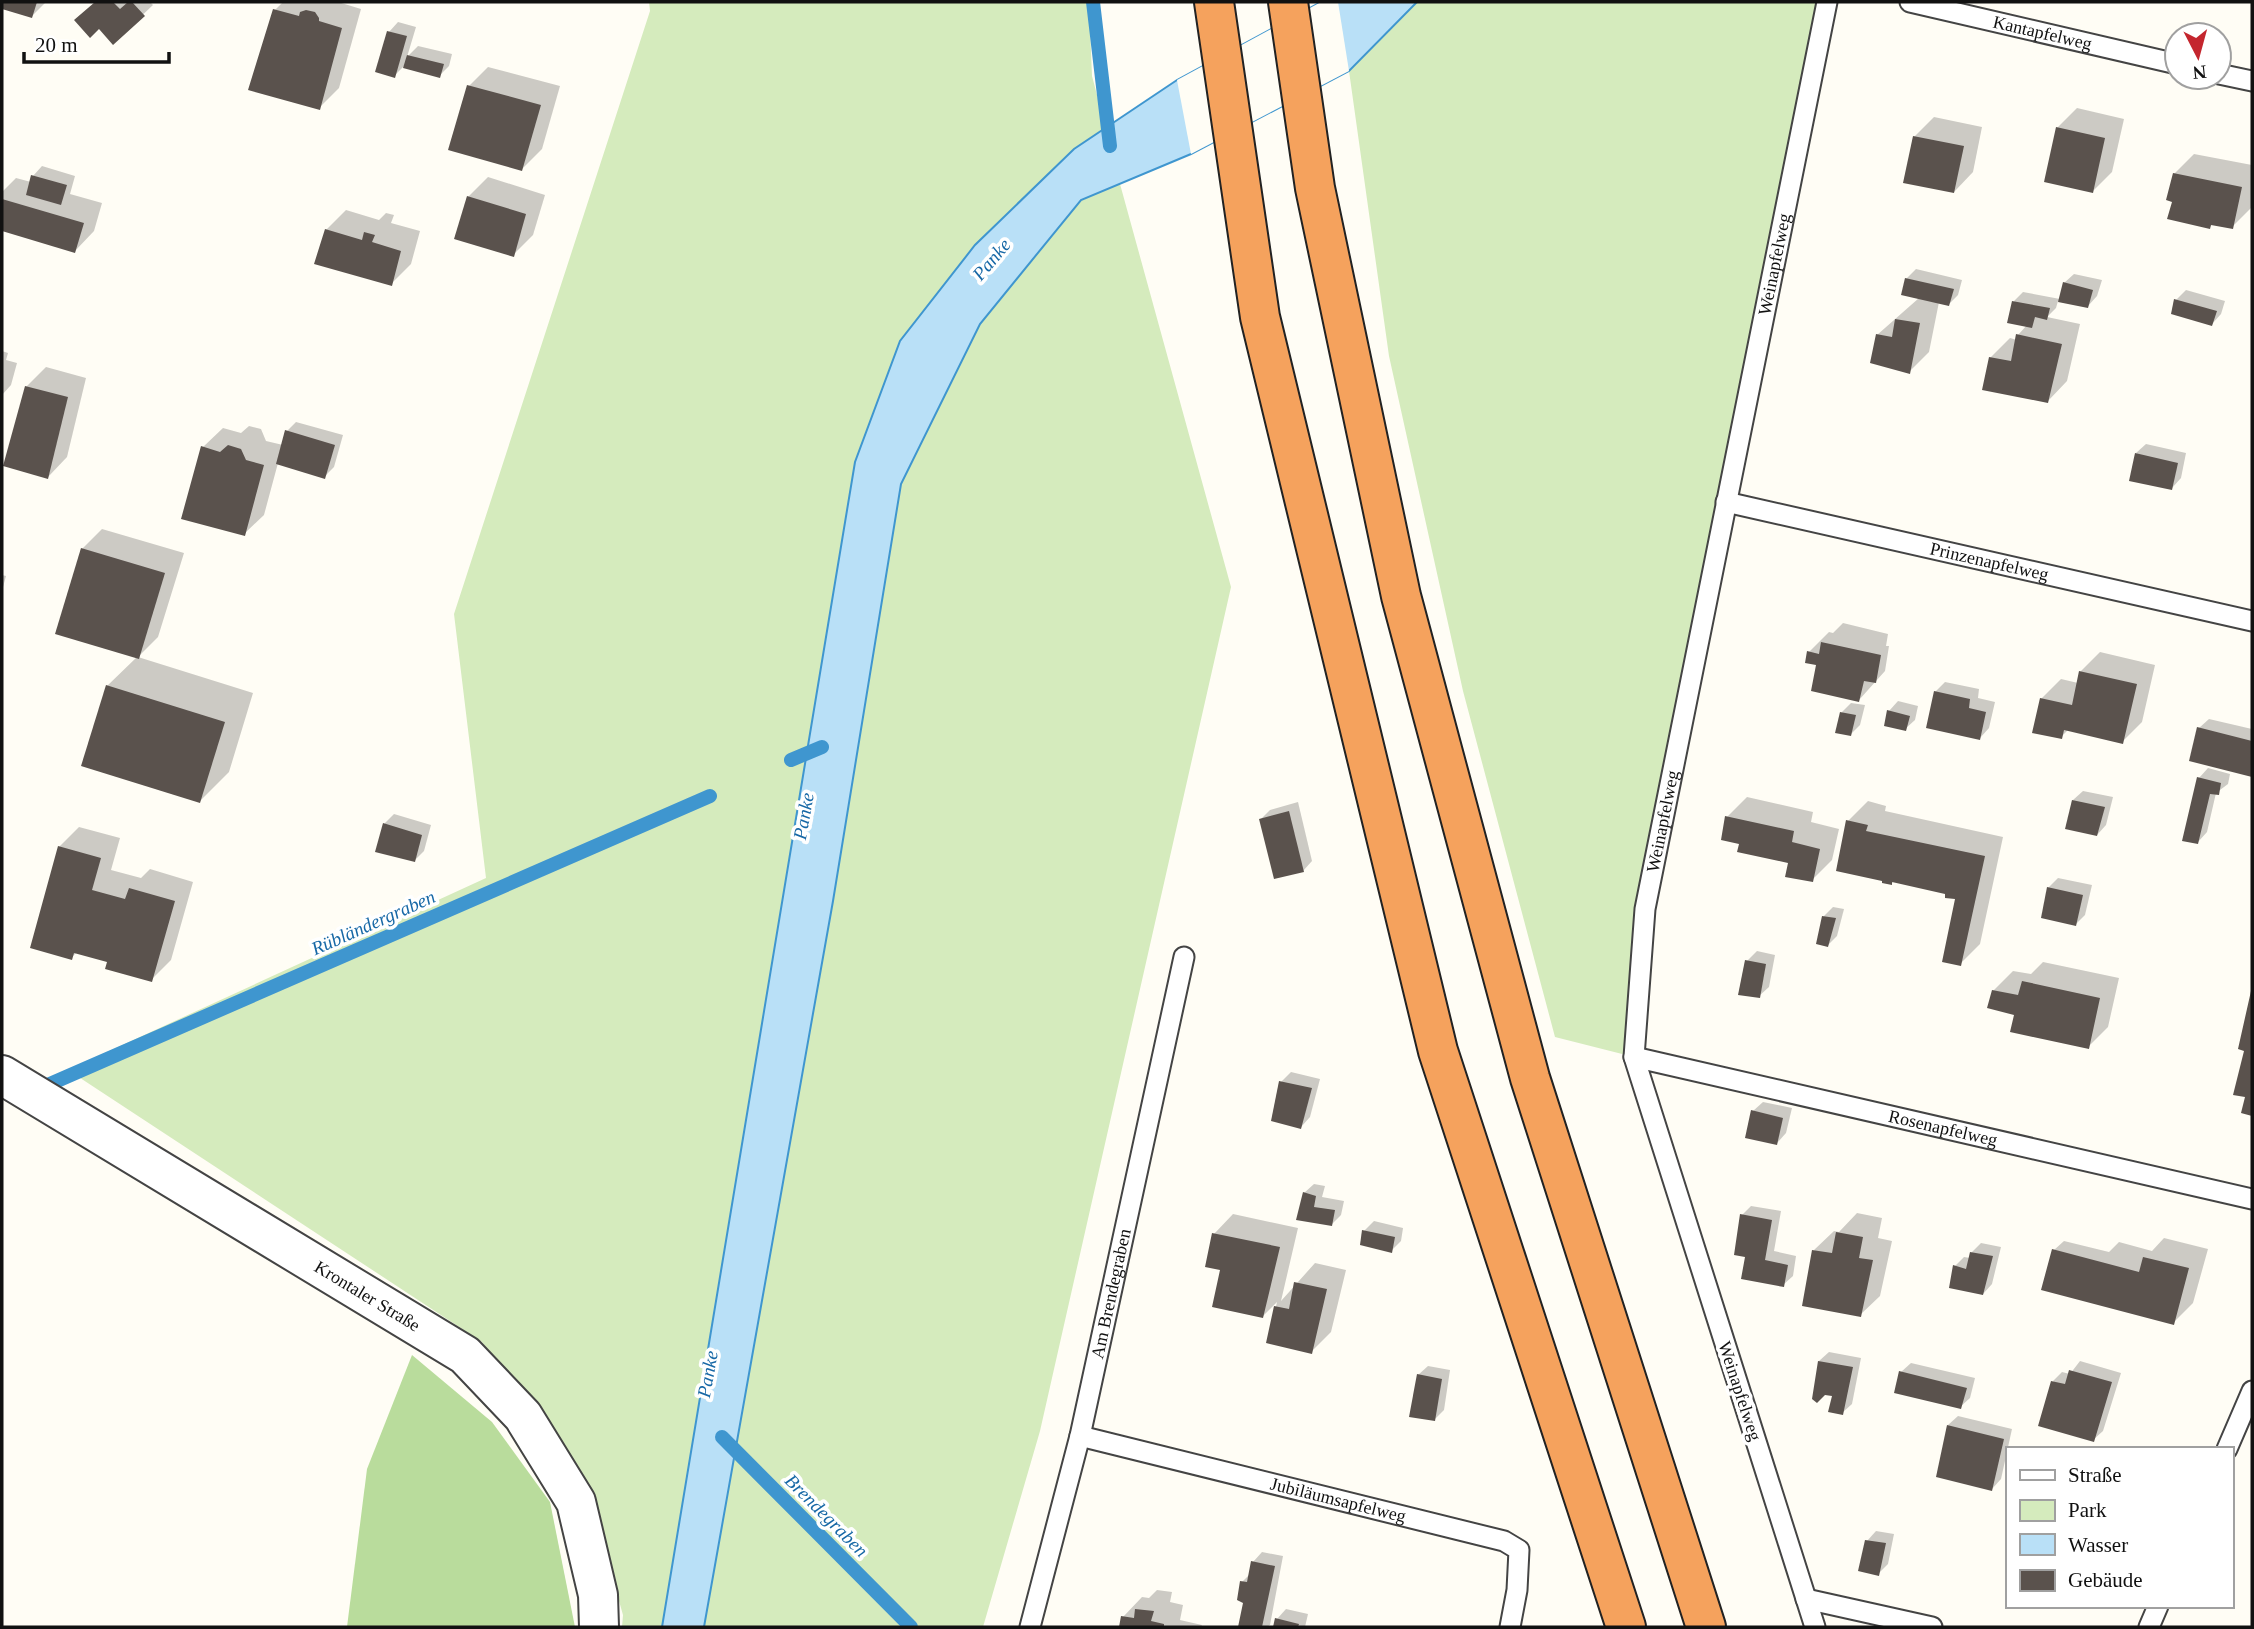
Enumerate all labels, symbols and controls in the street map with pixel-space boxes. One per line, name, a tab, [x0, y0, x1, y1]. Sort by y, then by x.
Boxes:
street label: Kantapfelweg	[1991, 12, 2094, 54]
scale bar	[24, 21, 170, 65]
north arrow	[2163, 21, 2233, 91]
text: 20 m	[35, 33, 78, 57]
text: N	[2192, 61, 2208, 84]
street label: Weinapfelweg	[1754, 212, 1794, 317]
water label: Panke	[967, 234, 1015, 285]
street label: Prinzenapfelweg	[1928, 538, 2051, 585]
street label: Weinapfelweg	[1643, 768, 1683, 874]
water label: Panke	[789, 791, 818, 842]
water label: Rübländergraben	[307, 886, 438, 960]
street label: Rosenapfelweg	[1887, 1106, 1999, 1150]
street label: Am Brendegraben	[1087, 1227, 1135, 1361]
street label: Krontaler Straße	[311, 1256, 424, 1335]
street label: Weinapfelweg	[1714, 1339, 1766, 1443]
water label: Panke	[693, 1349, 722, 1400]
legend	[2006, 1447, 2233, 1608]
text: Straße	[2068, 1463, 2122, 1487]
water label: Brendegraben	[781, 1470, 872, 1561]
street label: Jubiläumsapfelweg	[1268, 1474, 1408, 1526]
text: Park	[2068, 1498, 2107, 1522]
text: Wasser	[2068, 1533, 2128, 1557]
text: Gebäude	[2068, 1568, 2143, 1592]

